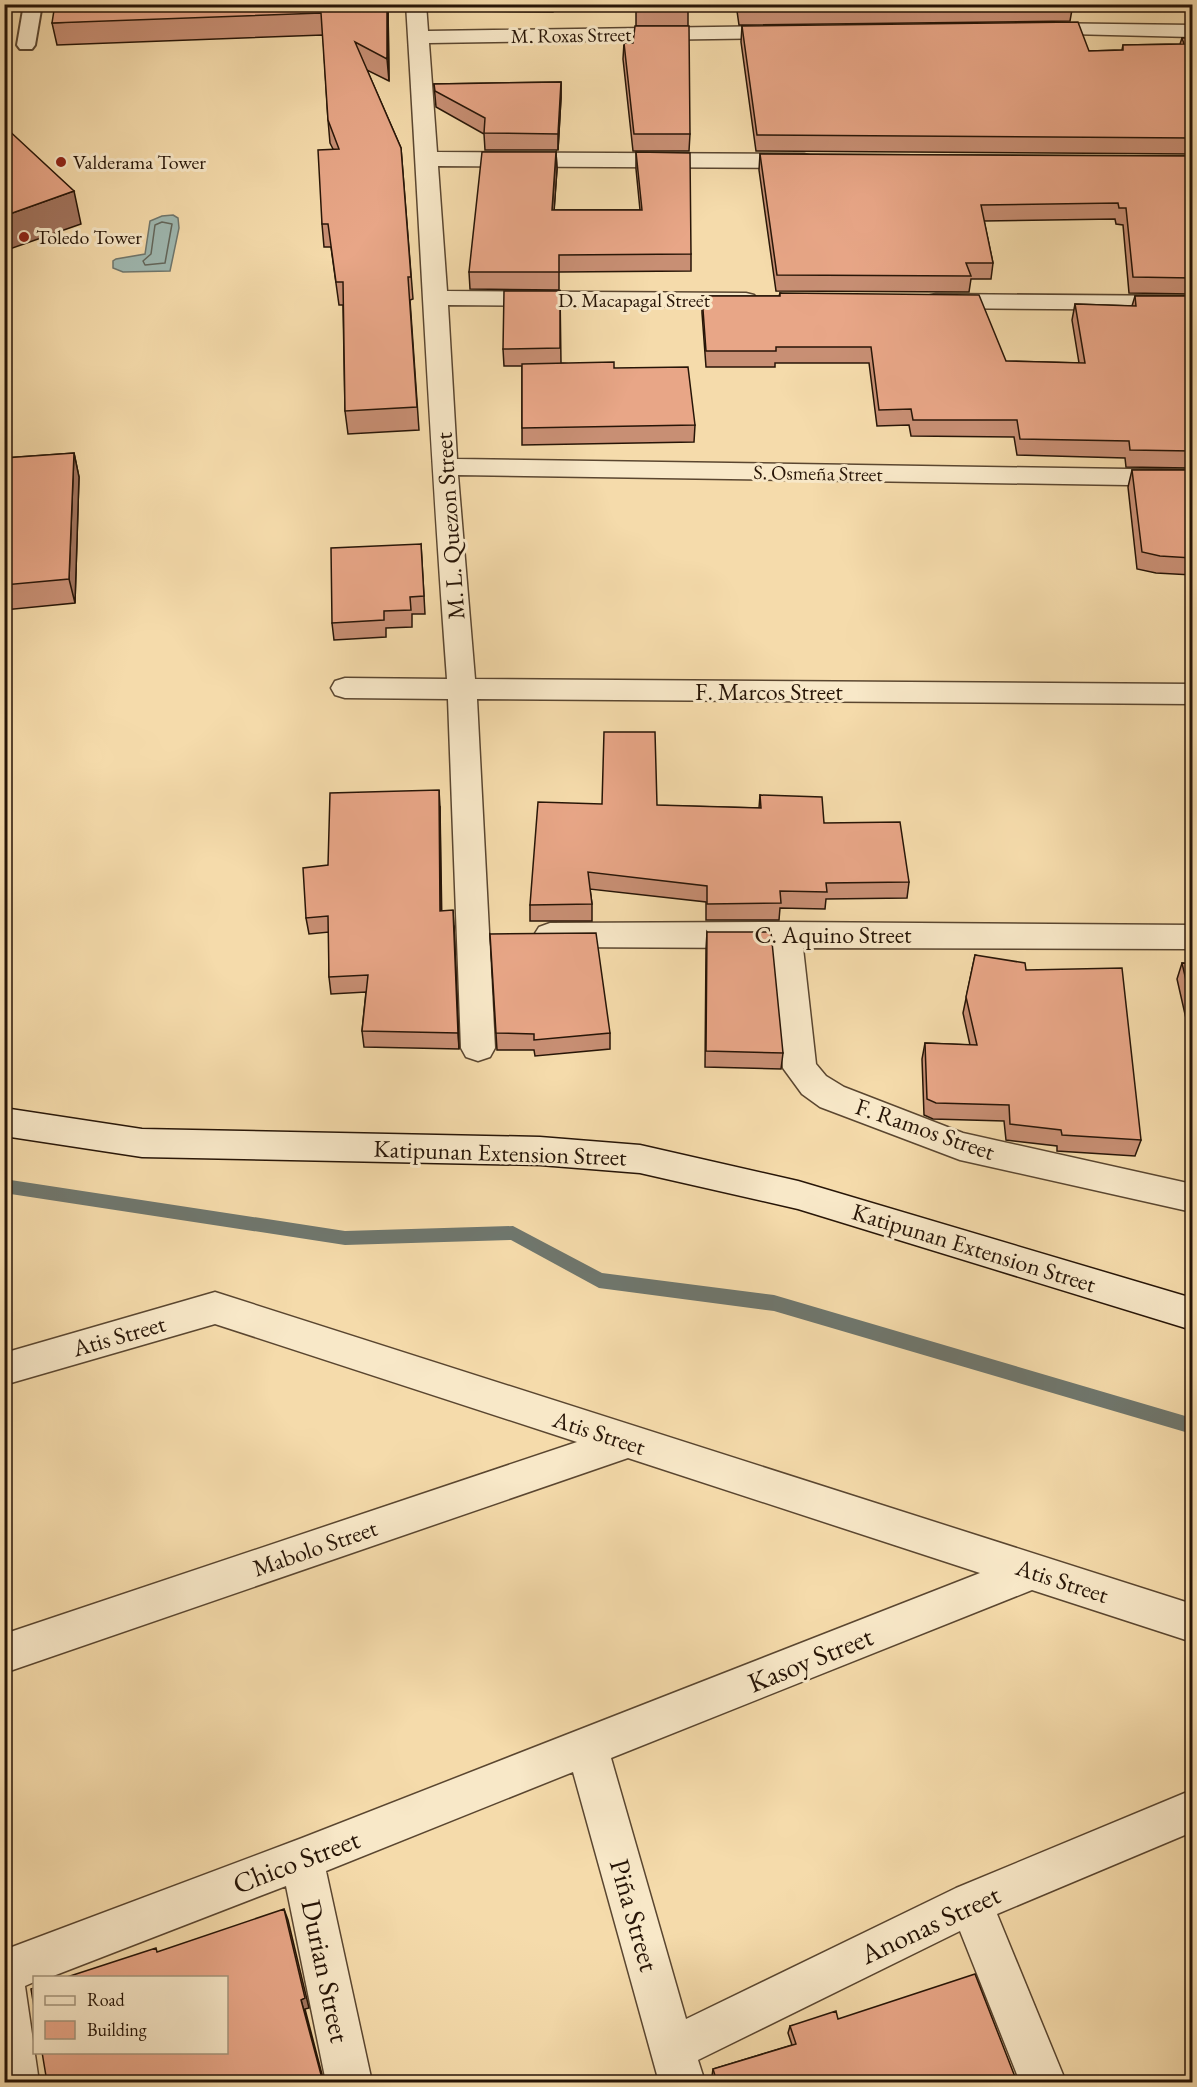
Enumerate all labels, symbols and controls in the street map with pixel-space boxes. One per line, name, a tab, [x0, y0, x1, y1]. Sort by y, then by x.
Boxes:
street label: M. Roxas Street	[510, 21, 632, 49]
place label: Valderama Tower	[73, 149, 206, 175]
marker: Valderama Tower	[54, 155, 68, 169]
place label: Toledo Tower	[36, 224, 142, 250]
marker: Toledo Tower	[17, 230, 31, 244]
street label: D. Macapagal Street	[558, 287, 711, 313]
street label: M. L. Quezon Street	[427, 431, 472, 621]
street label: S. Osmeña Street	[753, 459, 884, 487]
street label: F. Marcos Street	[695, 676, 843, 707]
street label: C. Aquino Street	[754, 919, 912, 950]
street label: F. Ramos Street	[851, 1090, 999, 1167]
street label: Katipunan Extension Street	[373, 1133, 628, 1172]
street label: Katipunan Extension Street	[848, 1196, 1100, 1300]
street label: Atis Street	[68, 1307, 169, 1364]
street label: Atis Street	[548, 1403, 650, 1462]
street label: Mabolo Street	[248, 1512, 382, 1583]
street label: Atis Street	[1011, 1551, 1113, 1610]
street label: Kasoy Street	[742, 1618, 878, 1700]
street label: Chico Street	[227, 1820, 365, 1902]
street label: Piña Street	[602, 1855, 668, 1976]
street label: Anonas Street	[853, 1876, 1006, 1972]
street label: Durian Street	[293, 1896, 359, 2046]
legend	[33, 1976, 228, 2054]
text: Road	[87, 1988, 126, 2011]
text: Building	[87, 2018, 147, 2041]

